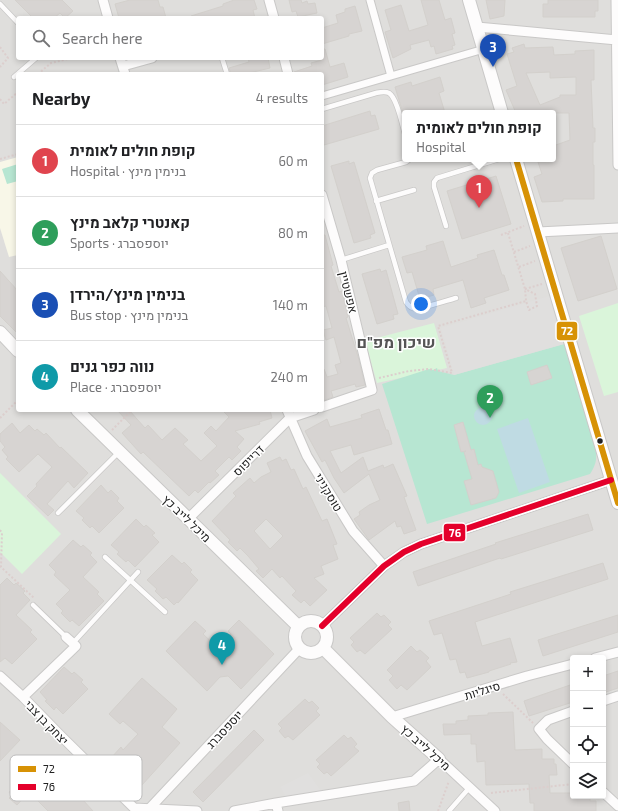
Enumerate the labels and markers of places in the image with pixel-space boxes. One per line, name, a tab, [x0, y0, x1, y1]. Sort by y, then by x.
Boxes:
pin: 3	[480, 34, 506, 67]
pin: 1	[466, 175, 492, 208]
pin: 2	[477, 385, 503, 418]
unlabelled marker	[595, 436, 605, 446]
pin: 4	[209, 632, 235, 665]

